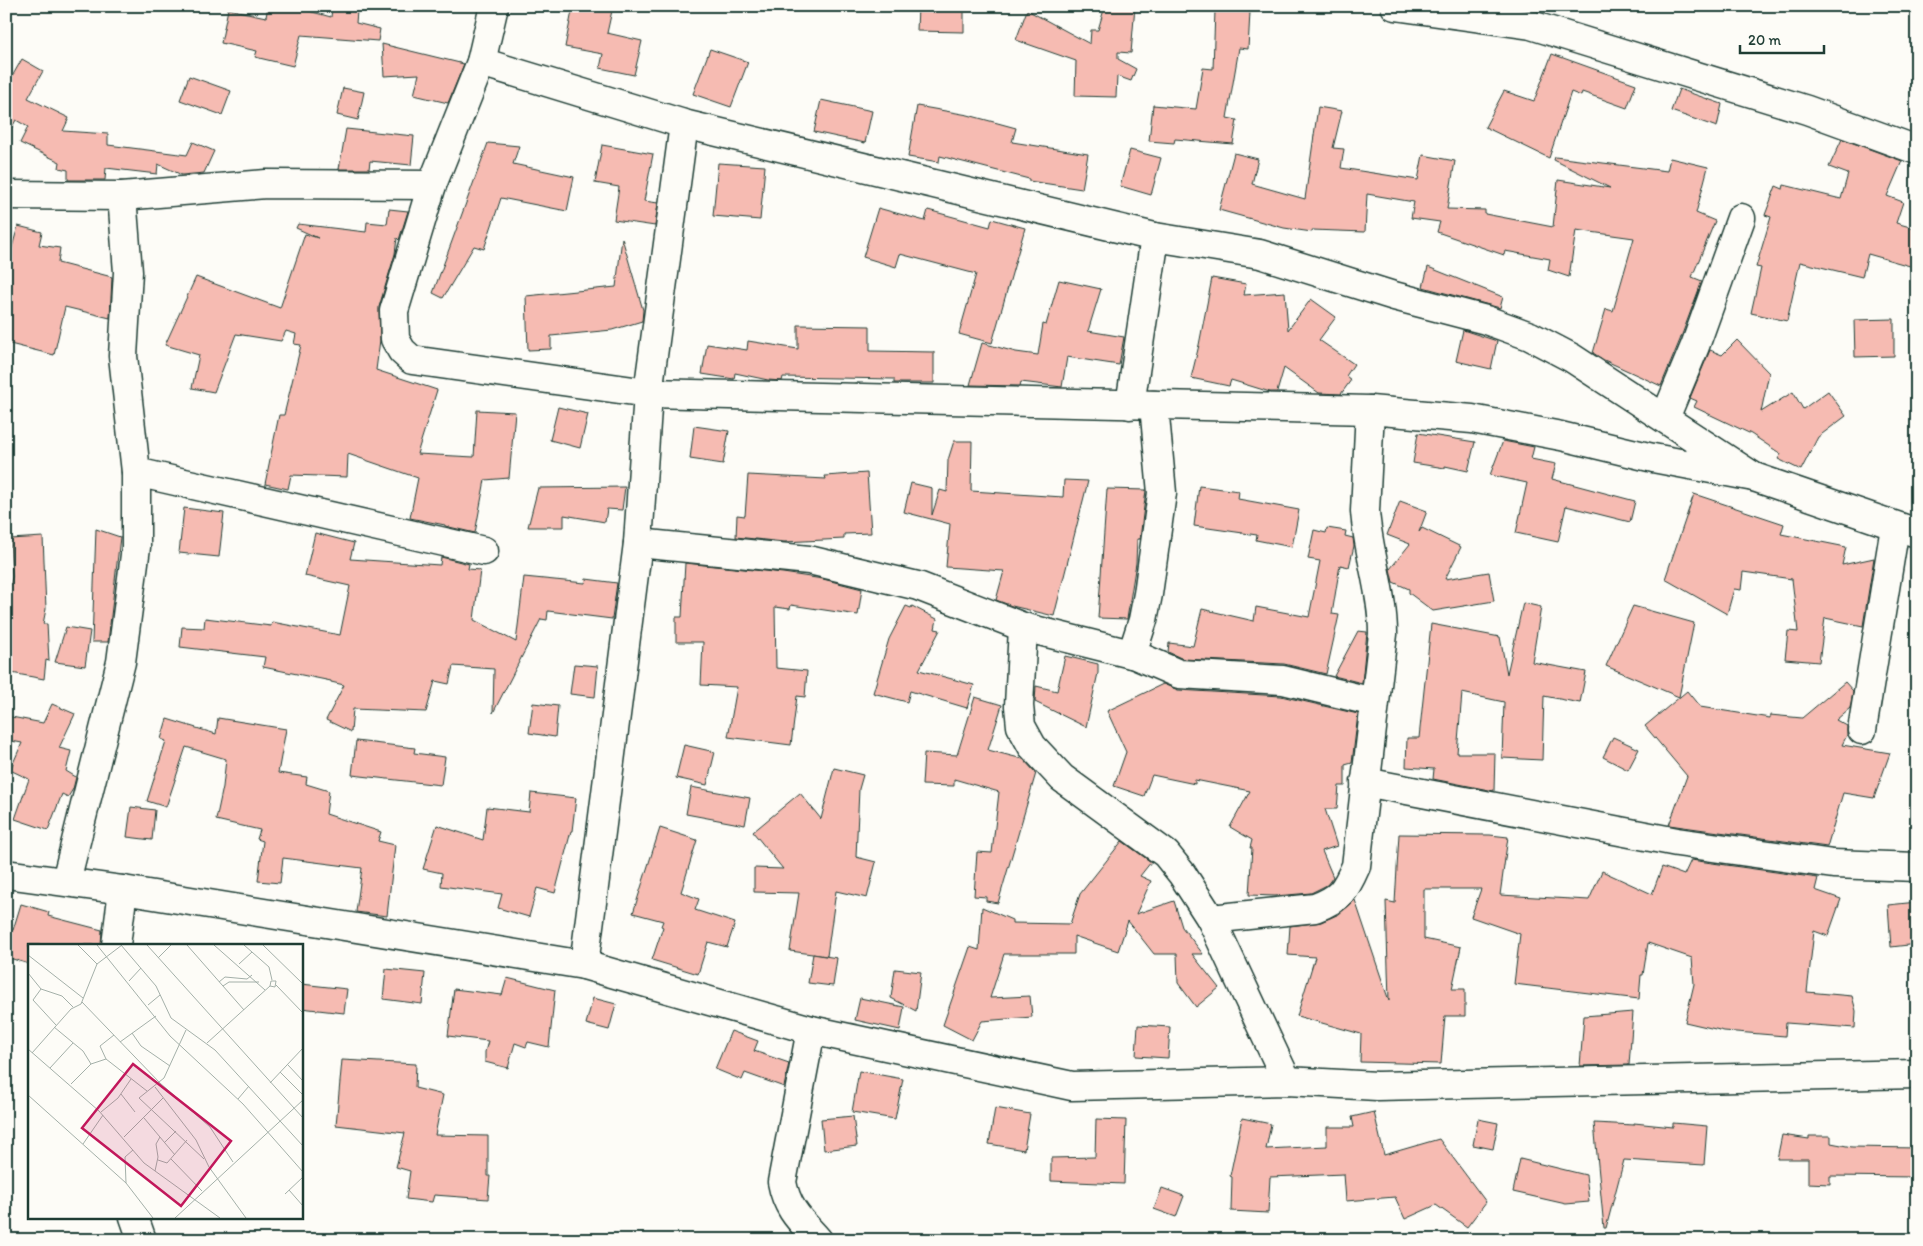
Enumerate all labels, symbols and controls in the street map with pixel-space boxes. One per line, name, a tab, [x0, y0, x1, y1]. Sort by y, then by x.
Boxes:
scale bar	[1740, 22, 1824, 54]
text: 20 m	[1748, 31, 1782, 49]
inset map	[28, 944, 302, 1218]

